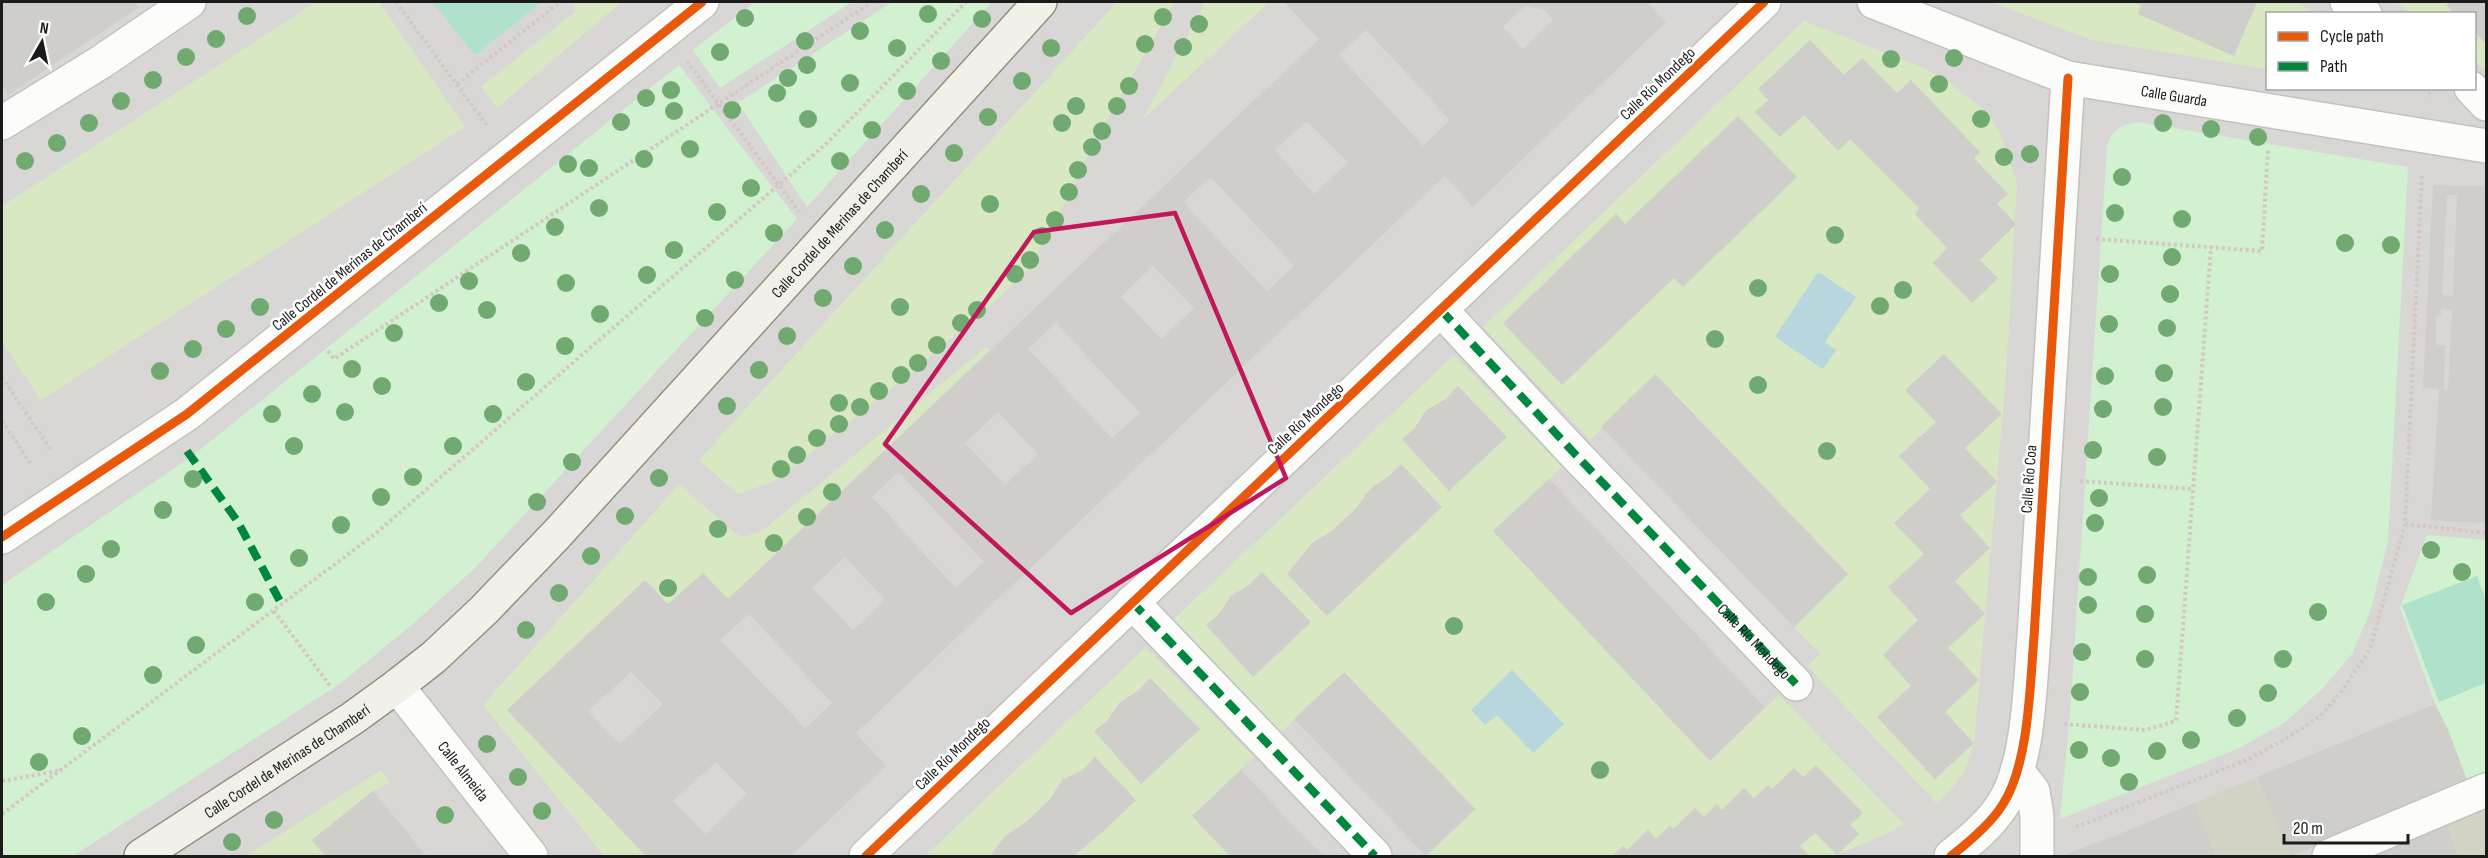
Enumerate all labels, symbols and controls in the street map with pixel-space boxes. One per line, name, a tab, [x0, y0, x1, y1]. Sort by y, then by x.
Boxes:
north arrow	[12, 12, 72, 72]
legend	[2266, 12, 2476, 90]
text: N	[38, 19, 50, 39]
text: Cycle path	[2320, 26, 2384, 47]
street label: Calle Río Mondego	[1616, 43, 1700, 125]
text: Path	[2320, 56, 2348, 77]
street label: Calle Guarda	[2140, 82, 2208, 111]
street label: Calle Cordel de Merinas de Chamberí	[768, 146, 912, 302]
street label: Calle Cordel de Merinas de Chamberí	[269, 199, 431, 335]
street label: Calle Río Mondego	[1264, 379, 1348, 459]
street label: Calle Río Coa	[2018, 444, 2041, 514]
street label: Calle Río Mondego	[1713, 600, 1794, 684]
street label: Calle Cordel de Merinas de Chamberí	[201, 701, 374, 823]
street label: Calle Río Mondego	[911, 713, 995, 795]
street label: Calle Almeida	[433, 738, 492, 806]
scale bar	[2284, 807, 2408, 845]
text: 20 m	[2293, 818, 2323, 839]

